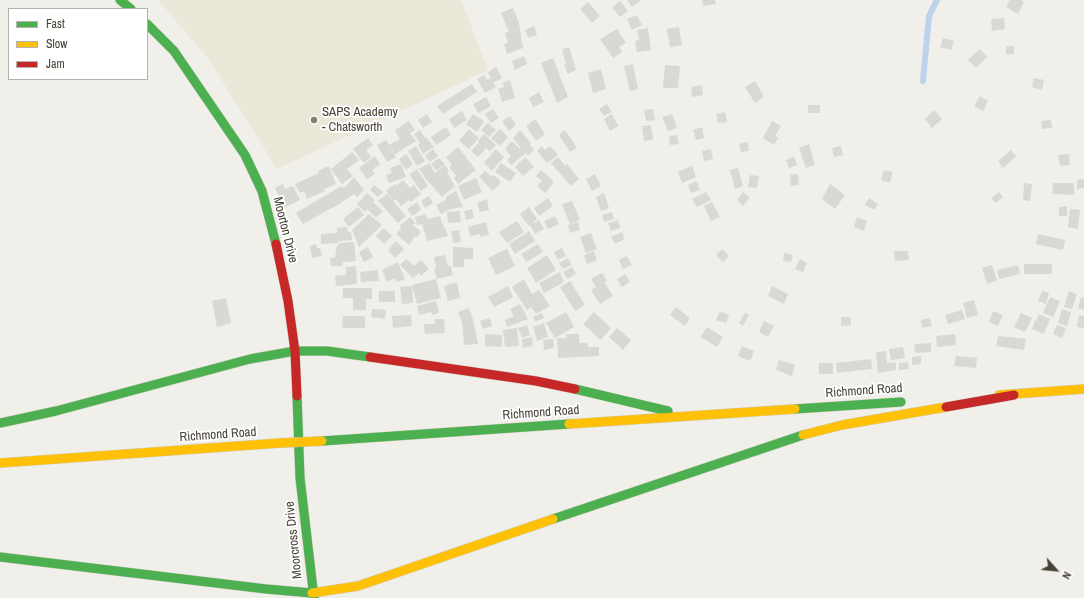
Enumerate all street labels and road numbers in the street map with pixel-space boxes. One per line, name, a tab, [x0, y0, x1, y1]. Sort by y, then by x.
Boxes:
street label: Moorton Drive	[269, 195, 301, 265]
street label: Richmond Road	[825, 381, 903, 401]
street label: Richmond Road	[502, 403, 580, 423]
street label: Richmond Road	[179, 425, 257, 445]
street label: Moorcross Drive	[282, 500, 306, 580]

